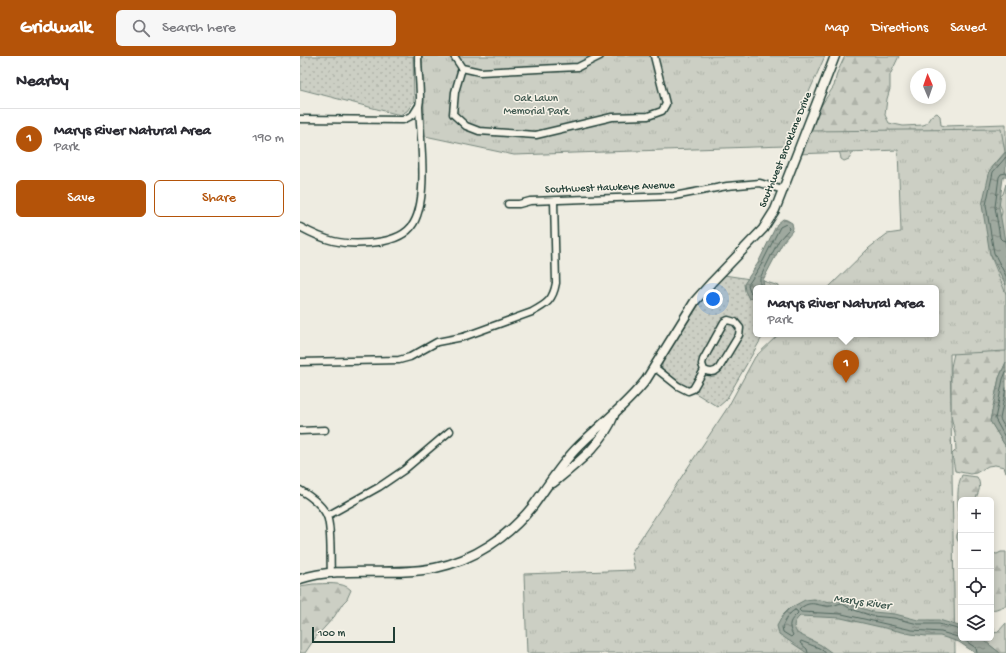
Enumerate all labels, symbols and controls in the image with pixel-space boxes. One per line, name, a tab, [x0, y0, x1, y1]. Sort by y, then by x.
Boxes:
search box	[116, 10, 396, 46]
text: Gridwalk	[20, 17, 92, 40]
icon: search	[130, 17, 152, 39]
text: Search here	[162, 19, 236, 37]
text: Map	[825, 20, 849, 37]
text: Directions	[871, 20, 928, 37]
text: Saved	[950, 20, 986, 37]
north arrow	[910, 68, 946, 104]
text: Nearby	[16, 72, 69, 92]
street label: Southwest Brooklane Drive	[757, 90, 815, 210]
park label: Oak Lawn Memorial Park	[503, 93, 570, 118]
text: Marys River Natural Area	[54, 122, 211, 140]
text: 1	[26, 131, 32, 146]
text: 190 m	[253, 131, 284, 146]
text: Park	[54, 140, 79, 155]
button: Save	[16, 180, 146, 217]
button: Share	[154, 180, 284, 217]
street label: Southwest Hawkeye Avenue	[545, 180, 675, 196]
popup	[753, 285, 939, 337]
your location	[703, 289, 723, 309]
text: Marys River Natural Area	[768, 295, 924, 313]
text: Park	[768, 313, 792, 328]
pin: 1	[833, 350, 859, 383]
map controls	[958, 497, 994, 641]
button: +	[958, 497, 994, 533]
button: −	[958, 533, 994, 569]
button: locate	[958, 569, 994, 605]
water label: Marys River	[833, 592, 894, 614]
button: layers	[958, 605, 994, 641]
scale bar	[312, 625, 395, 644]
text: 100 m	[318, 628, 345, 640]

